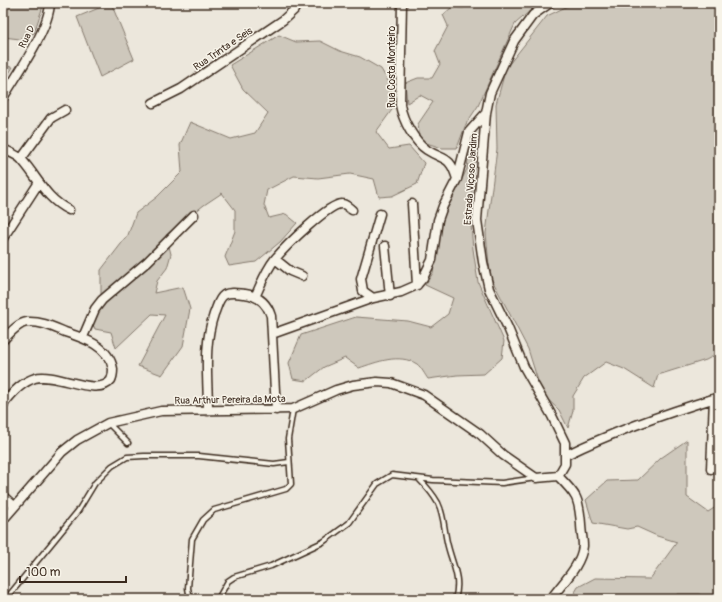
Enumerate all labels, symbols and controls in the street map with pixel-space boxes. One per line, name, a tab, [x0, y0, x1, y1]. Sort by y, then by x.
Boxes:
street label: Rua D	[16, 24, 38, 50]
street label: Rua Trinta e Seis	[191, 25, 255, 73]
street label: Rua Costa Monteiro	[386, 25, 398, 108]
street label: Estrada Viçoso Jardim	[462, 133, 480, 225]
street label: Rua Arthur Pereira da Mota	[174, 393, 286, 407]
scale bar	[20, 558, 126, 584]
text: 100 m	[26, 565, 61, 580]

